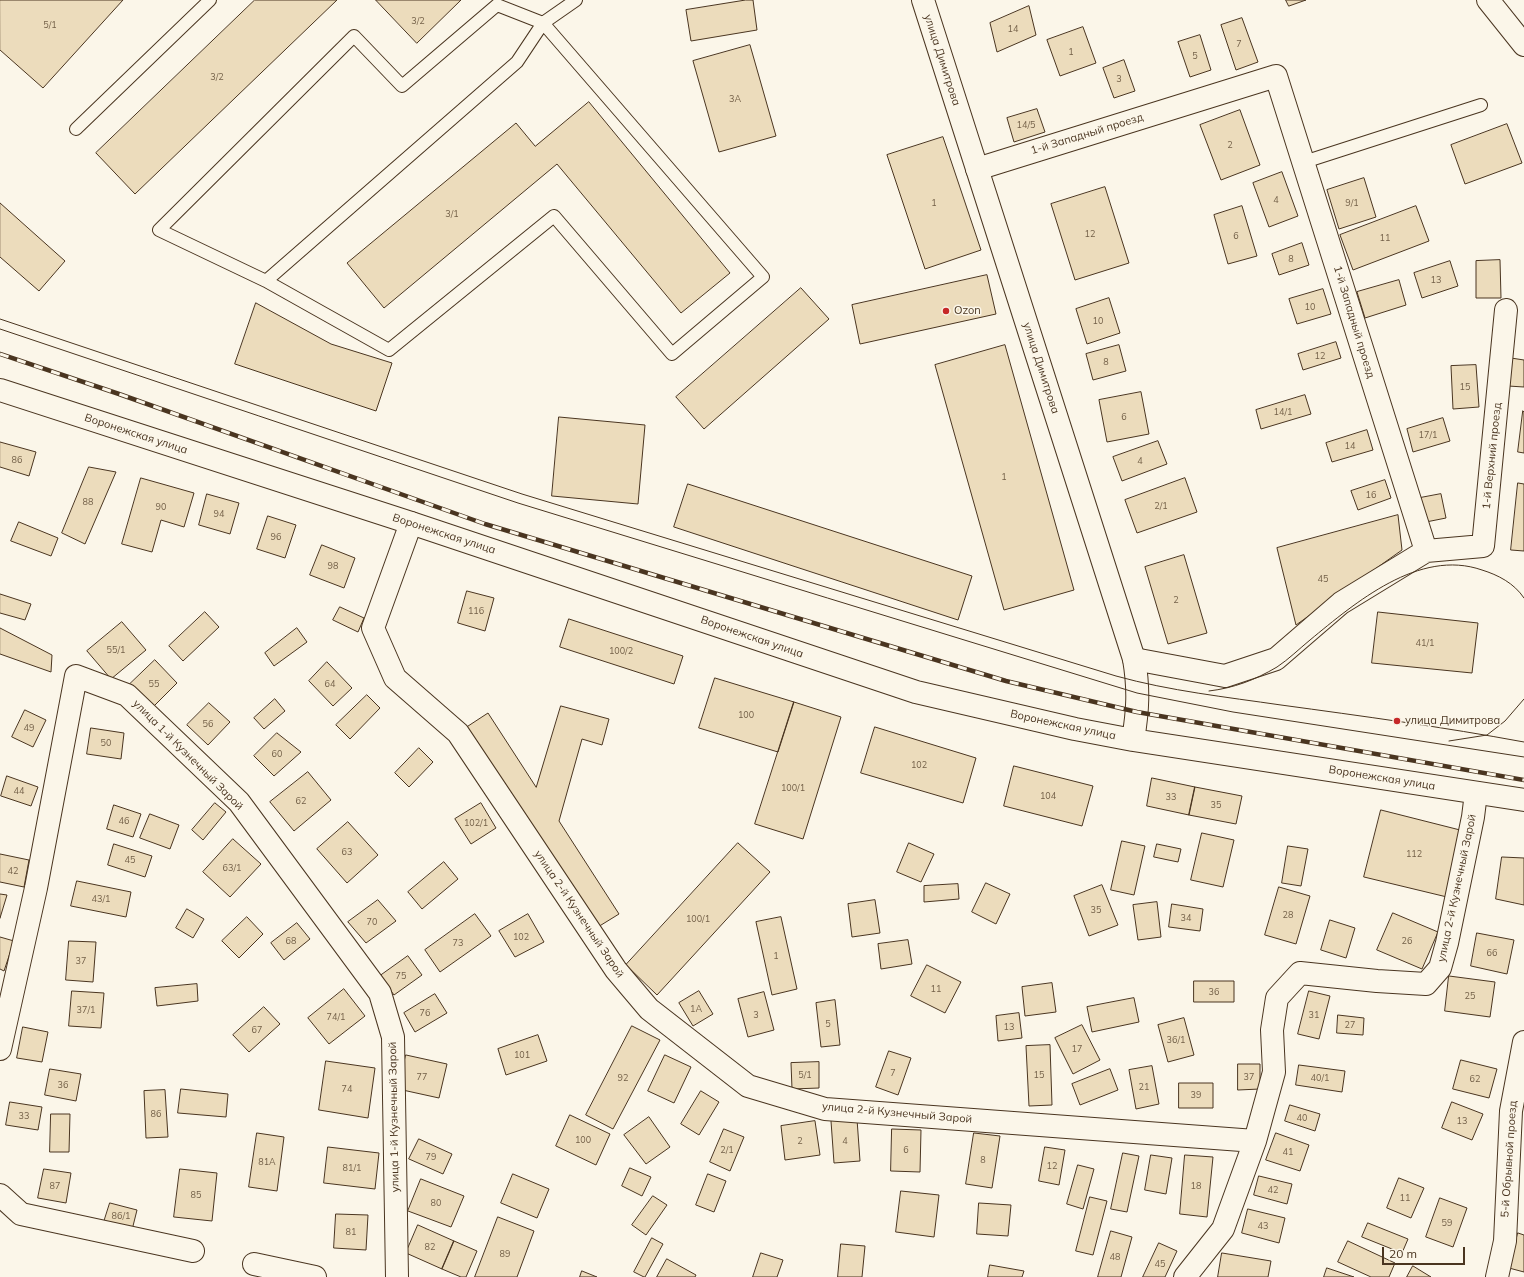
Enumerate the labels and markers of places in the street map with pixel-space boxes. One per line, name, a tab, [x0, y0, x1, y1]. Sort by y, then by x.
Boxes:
place label: Ozon	[954, 304, 981, 318]
marker: Ozon	[941, 306, 951, 316]
place label: улица Димитрова	[1405, 714, 1500, 728]
marker: улица Димитрова	[1392, 716, 1402, 726]

